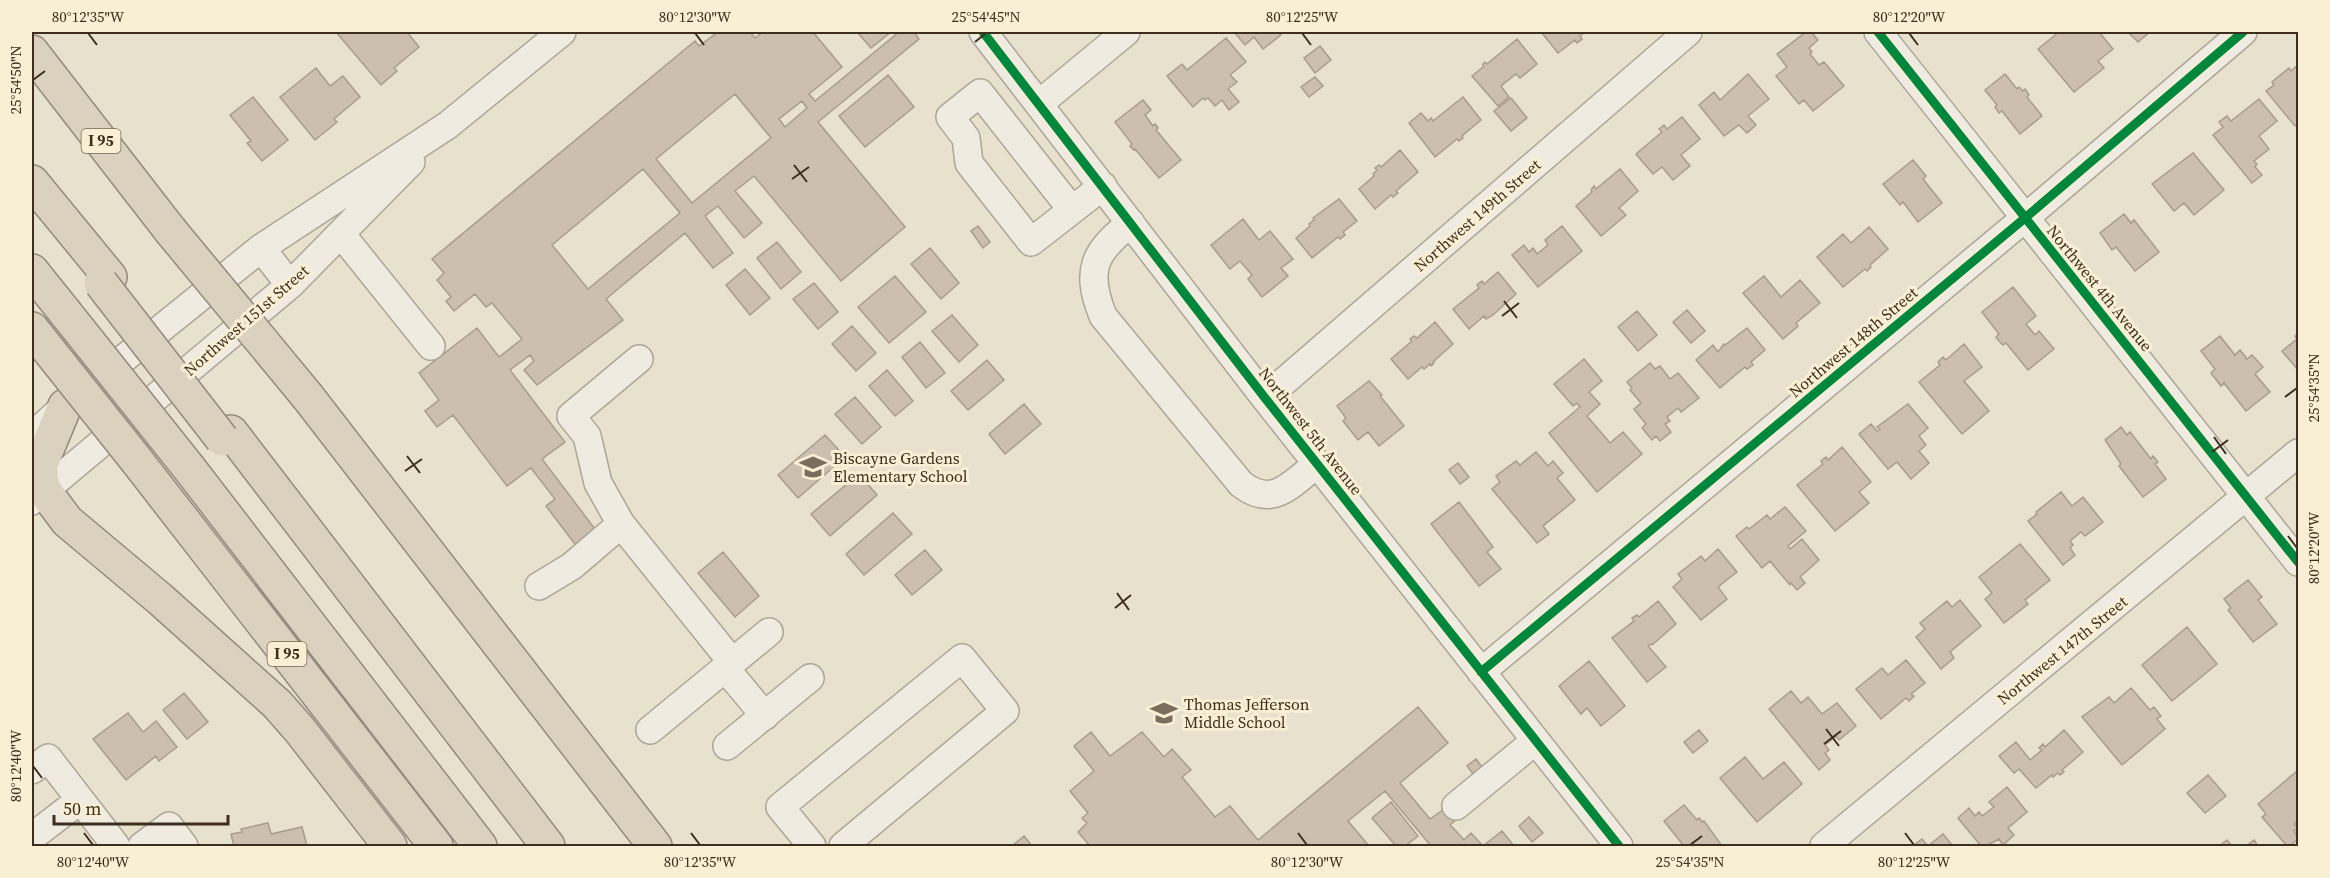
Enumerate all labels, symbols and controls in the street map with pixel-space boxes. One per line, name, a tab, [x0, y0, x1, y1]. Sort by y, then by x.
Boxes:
text: 80°12'35"W	[52, 6, 125, 27]
text: 80°12'30"W	[659, 6, 732, 27]
text: 25°54'45"N	[951, 6, 1021, 27]
text: 80°12'25"W	[1266, 6, 1339, 27]
text: 80°12'20"W	[1873, 6, 1946, 27]
text: 25°54'50"N	[5, 45, 26, 115]
road number: I 95	[82, 129, 120, 153]
street label: Northwest 149th Street	[1409, 153, 1546, 276]
street label: Northwest 4th Avenue	[2042, 220, 2158, 356]
street label: Northwest 151st Street	[179, 259, 314, 380]
street label: Northwest 148th Street	[1784, 281, 1923, 402]
text: 25°54'35"N	[2303, 353, 2324, 423]
street label: Northwest 5th Avenue	[1254, 362, 1368, 500]
place label: Biscayne Gardens Elementary School	[833, 447, 968, 487]
school or university icon: Biscayne Gardens Elementary School	[798, 452, 828, 482]
text: 80°12'20"W	[2303, 511, 2324, 584]
street label: Northwest 147th Street	[1992, 590, 2132, 709]
road number: I 95	[268, 642, 306, 666]
place label: Thomas Jefferson Middle School	[1184, 693, 1310, 733]
school or university icon: Thomas Jefferson Middle School	[1149, 698, 1179, 728]
text: 80°12'40"W	[5, 729, 26, 802]
scale bar	[54, 788, 228, 826]
text: 50 m	[63, 796, 101, 821]
text: 80°12'40"W	[57, 851, 130, 872]
text: 80°12'35"W	[664, 851, 737, 872]
text: 80°12'30"W	[1271, 851, 1344, 872]
text: 25°54'35"N	[1655, 851, 1725, 872]
text: 80°12'25"W	[1878, 851, 1951, 872]

